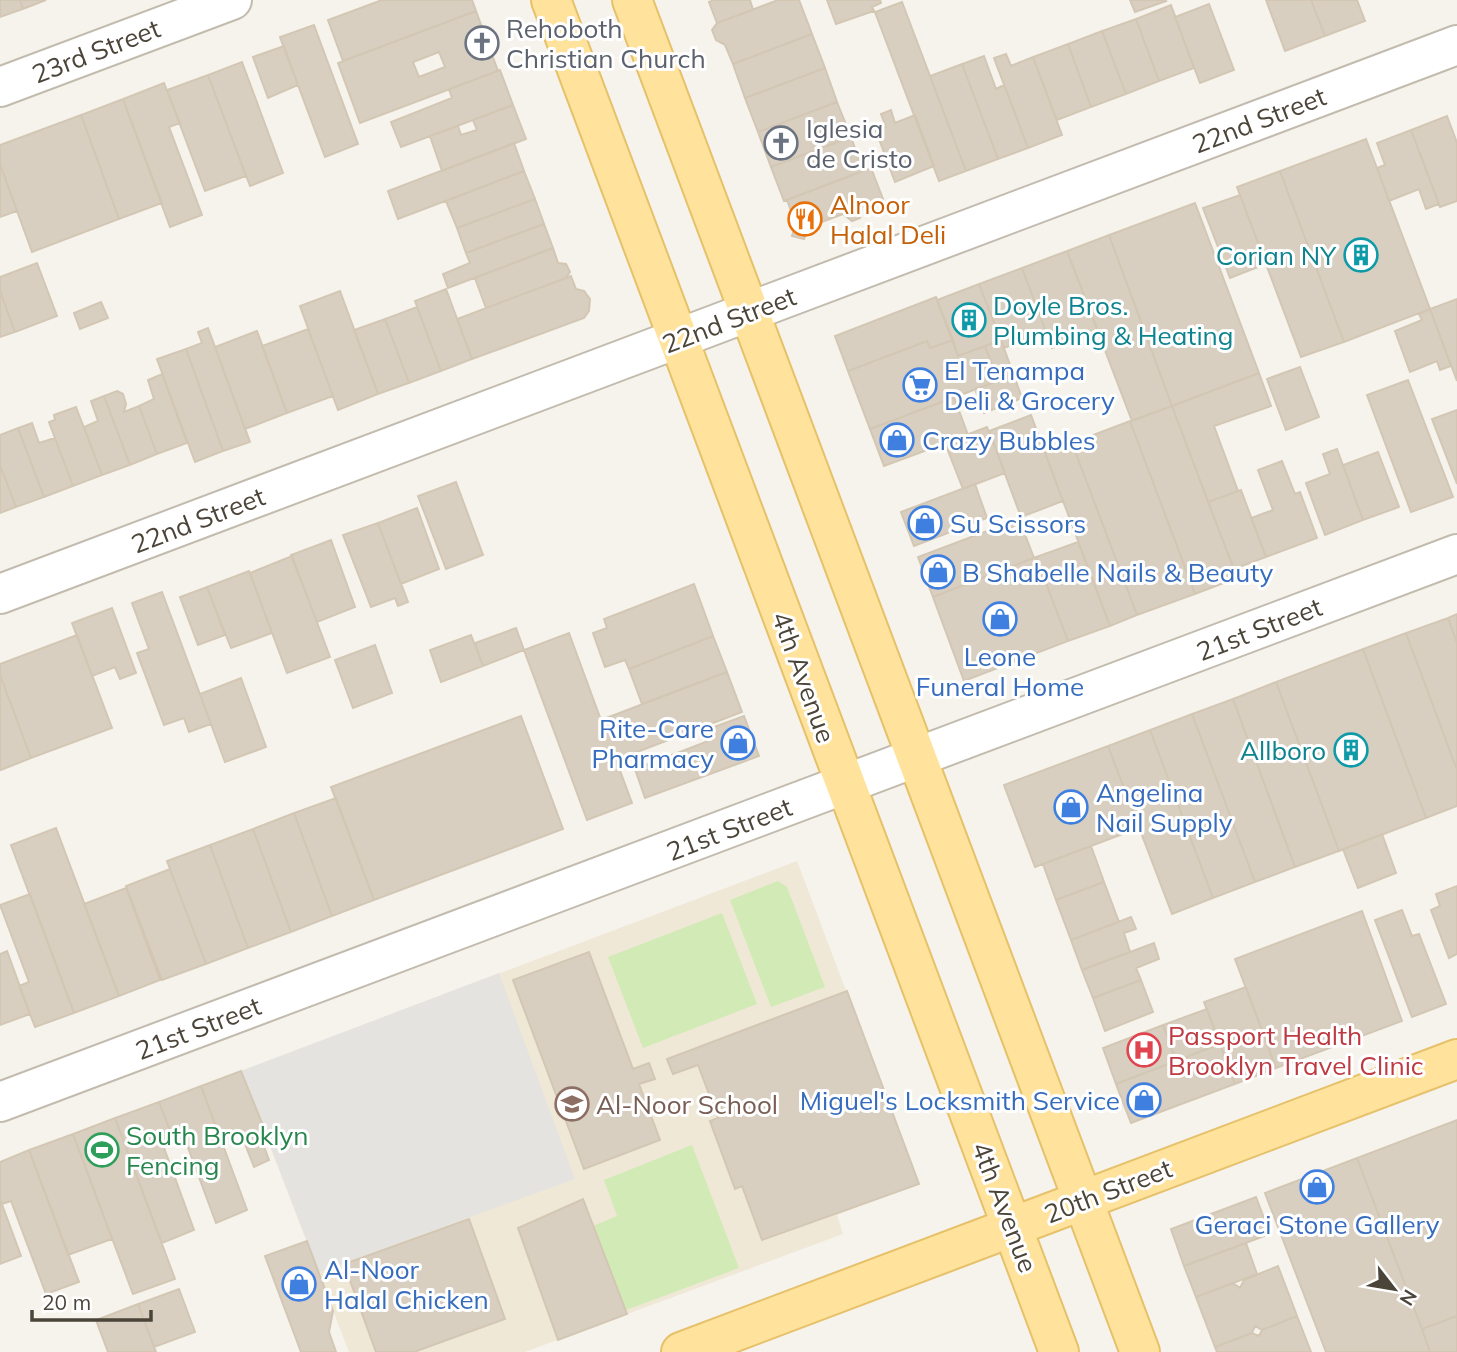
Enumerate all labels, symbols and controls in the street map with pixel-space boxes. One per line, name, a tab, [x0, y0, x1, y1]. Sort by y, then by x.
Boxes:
street label: 23rd Street	[27, 11, 165, 91]
place label: Rehoboth Christian Church	[506, 12, 706, 75]
church icon: Rehoboth Christian Church	[463, 24, 501, 62]
street label: 22nd Street	[1187, 79, 1331, 161]
place label: Iglesia de Cristo	[806, 112, 913, 175]
church icon: Iglesia de Cristo	[762, 124, 800, 162]
place label: Alnoor Halal Deli	[830, 188, 946, 251]
restaurant icon: Alnoor Halal Deli	[786, 200, 824, 238]
building icon: Corian NY	[1342, 236, 1380, 274]
place label: Corian NY	[1216, 239, 1337, 272]
street label: 22nd Street	[657, 279, 801, 361]
place label: Doyle Bros. Plumbing & Heating	[993, 289, 1234, 352]
building icon: Doyle Bros. Plumbing & Heating	[950, 301, 988, 339]
place label: El Tenampa Deli & Grocery	[944, 354, 1115, 417]
supermarket icon: El Tenampa Deli & Grocery	[901, 366, 939, 404]
shop icon: Crazy Bubbles	[878, 421, 916, 459]
place label: Crazy Bubbles	[922, 424, 1096, 457]
street label: 22nd Street	[126, 479, 270, 561]
shop icon: Su Scissors	[906, 504, 944, 542]
place label: Su Scissors	[950, 507, 1086, 540]
shop icon: B Shabelle Nails & Beauty	[919, 553, 957, 591]
place label: B Shabelle Nails & Beauty	[962, 556, 1274, 589]
street label: 21st Street	[1192, 590, 1326, 668]
shop icon: Leone Funeral Home	[981, 600, 1019, 638]
street label: 4th Avenue	[765, 607, 843, 747]
place label: Leone Funeral Home	[916, 640, 1084, 703]
place label: Rite-Care Pharmacy	[592, 712, 714, 775]
shop icon: Rite-Care Pharmacy	[719, 724, 757, 762]
building icon: Allboro	[1332, 731, 1370, 769]
place label: Allboro	[1240, 734, 1326, 767]
place label: Angelina Nail Supply	[1096, 776, 1233, 839]
shop icon: Angelina Nail Supply	[1052, 788, 1090, 826]
street label: 21st Street	[662, 790, 796, 868]
street label: 21st Street	[131, 989, 265, 1067]
place label: Passport Health Brooklyn Travel Clinic	[1168, 1019, 1424, 1082]
hospital icon: Passport Health Brooklyn Travel Clinic	[1125, 1031, 1163, 1069]
shop icon: Miguel's Locksmith Service	[1125, 1081, 1163, 1119]
place label: Miguel's Locksmith Service	[800, 1084, 1120, 1117]
school or university icon: Al-Noor School	[553, 1085, 591, 1123]
place label: Al-Noor School	[596, 1088, 778, 1121]
place label: South Brooklyn Fencing	[126, 1119, 308, 1182]
sports icon: South Brooklyn Fencing	[83, 1131, 121, 1169]
street label: 4th Avenue	[965, 1137, 1045, 1277]
street label: 20th Street	[1039, 1152, 1177, 1230]
shop icon: Geraci Stone Gallery	[1298, 1168, 1336, 1206]
place label: Geraci Stone Gallery	[1194, 1208, 1440, 1241]
place label: Al-Noor Halal Chicken	[324, 1253, 489, 1316]
north arrow	[1359, 1254, 1429, 1324]
shop icon: Al-Noor Halal Chicken	[280, 1265, 318, 1303]
scale bar	[32, 1278, 150, 1322]
text: N	[1395, 1285, 1423, 1310]
text: 20 m	[42, 1289, 91, 1315]

